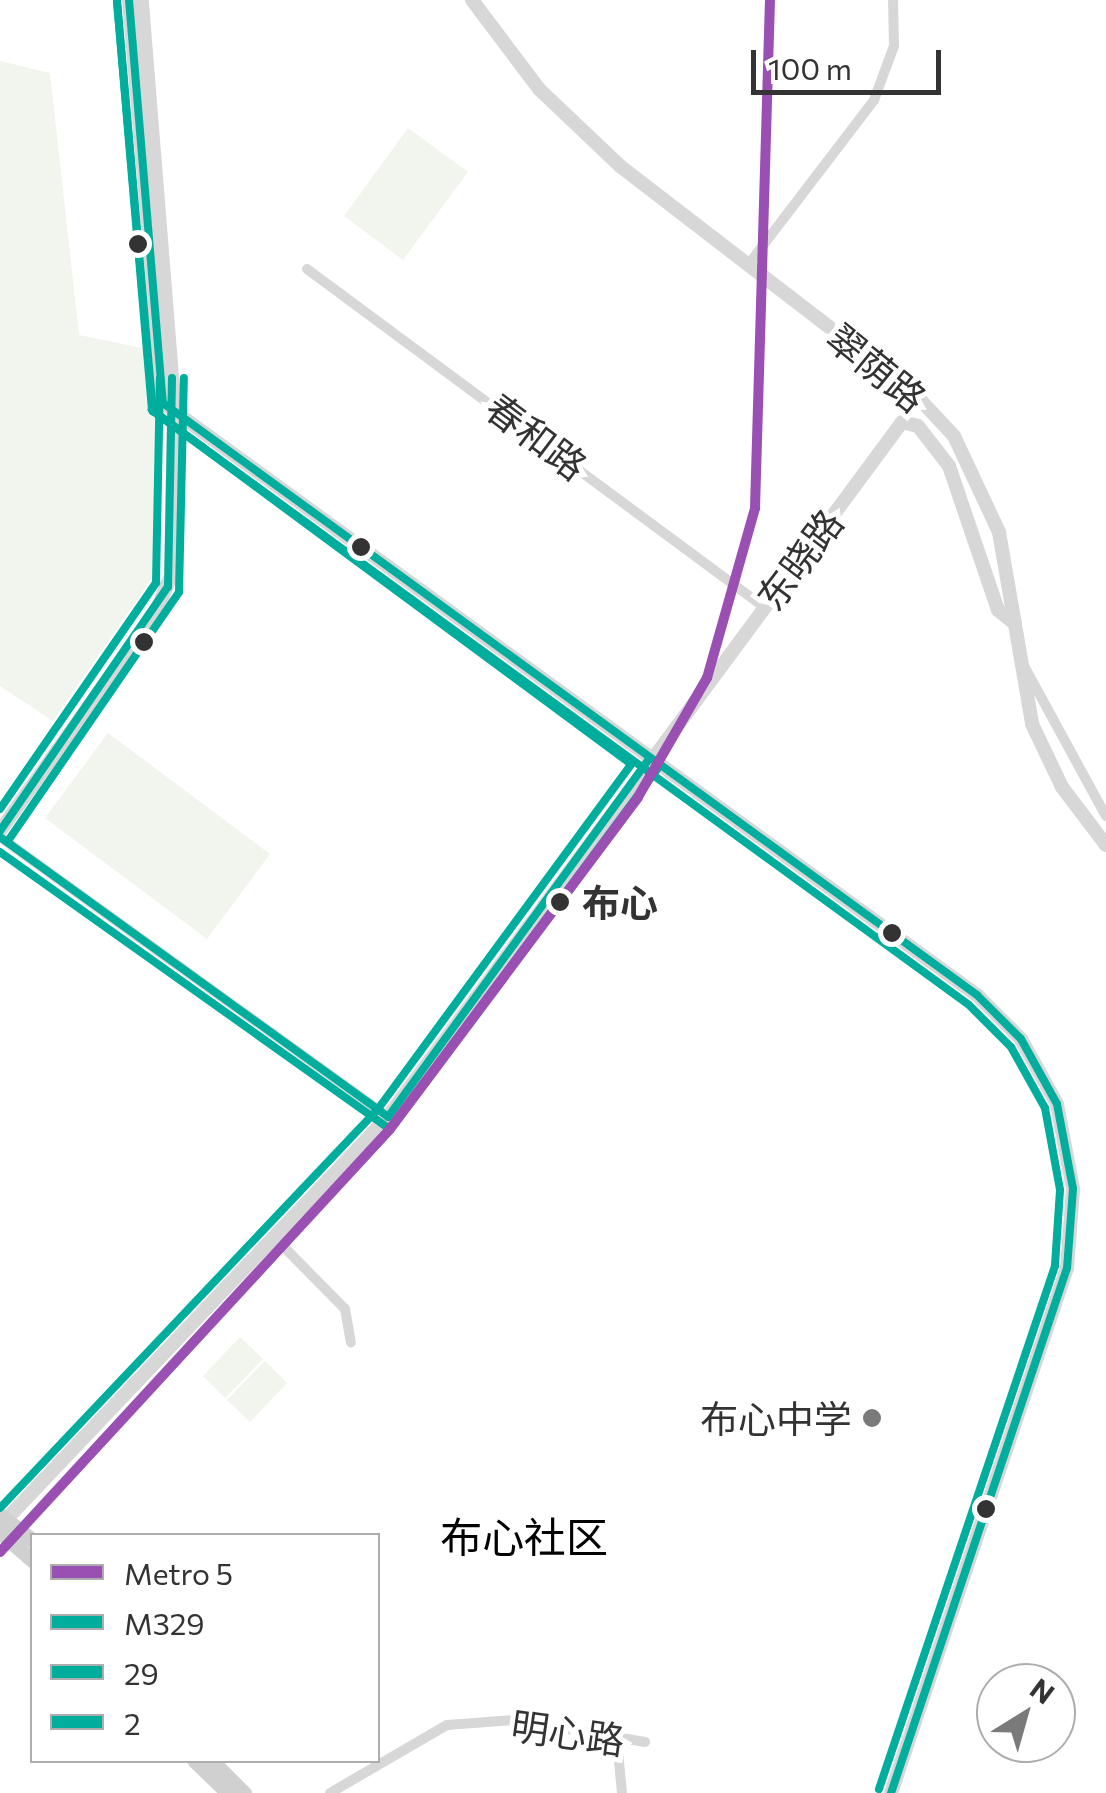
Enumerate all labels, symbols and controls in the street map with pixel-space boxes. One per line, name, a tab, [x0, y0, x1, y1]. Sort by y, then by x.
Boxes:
scale bar	[756, 30, 946, 92]
text: 100 m	[768, 49, 852, 86]
unlabelled marker	[128, 234, 148, 254]
street label: 翠荫路	[818, 313, 936, 421]
street label: 春和路	[478, 383, 596, 489]
street label: 东晓路	[746, 500, 852, 618]
unlabelled marker	[351, 537, 371, 557]
unlabelled marker	[134, 632, 154, 652]
place label: 布心	[582, 879, 658, 925]
marker: 布心	[547, 889, 573, 915]
unlabelled marker	[882, 923, 902, 943]
place label: 布心中学	[700, 1395, 852, 1441]
marker: 布心中学	[861, 1407, 883, 1429]
unlabelled marker	[976, 1499, 996, 1519]
district label: 布心社区	[440, 1511, 608, 1561]
legend	[30, 1533, 380, 1763]
text: Metro 5	[124, 1554, 233, 1591]
text: M329	[124, 1604, 205, 1641]
text: 29	[124, 1654, 159, 1691]
north arrow	[976, 1663, 1076, 1763]
text: N	[1024, 1671, 1061, 1711]
street label: 明心路	[508, 1701, 628, 1763]
text: 2	[124, 1704, 141, 1741]

